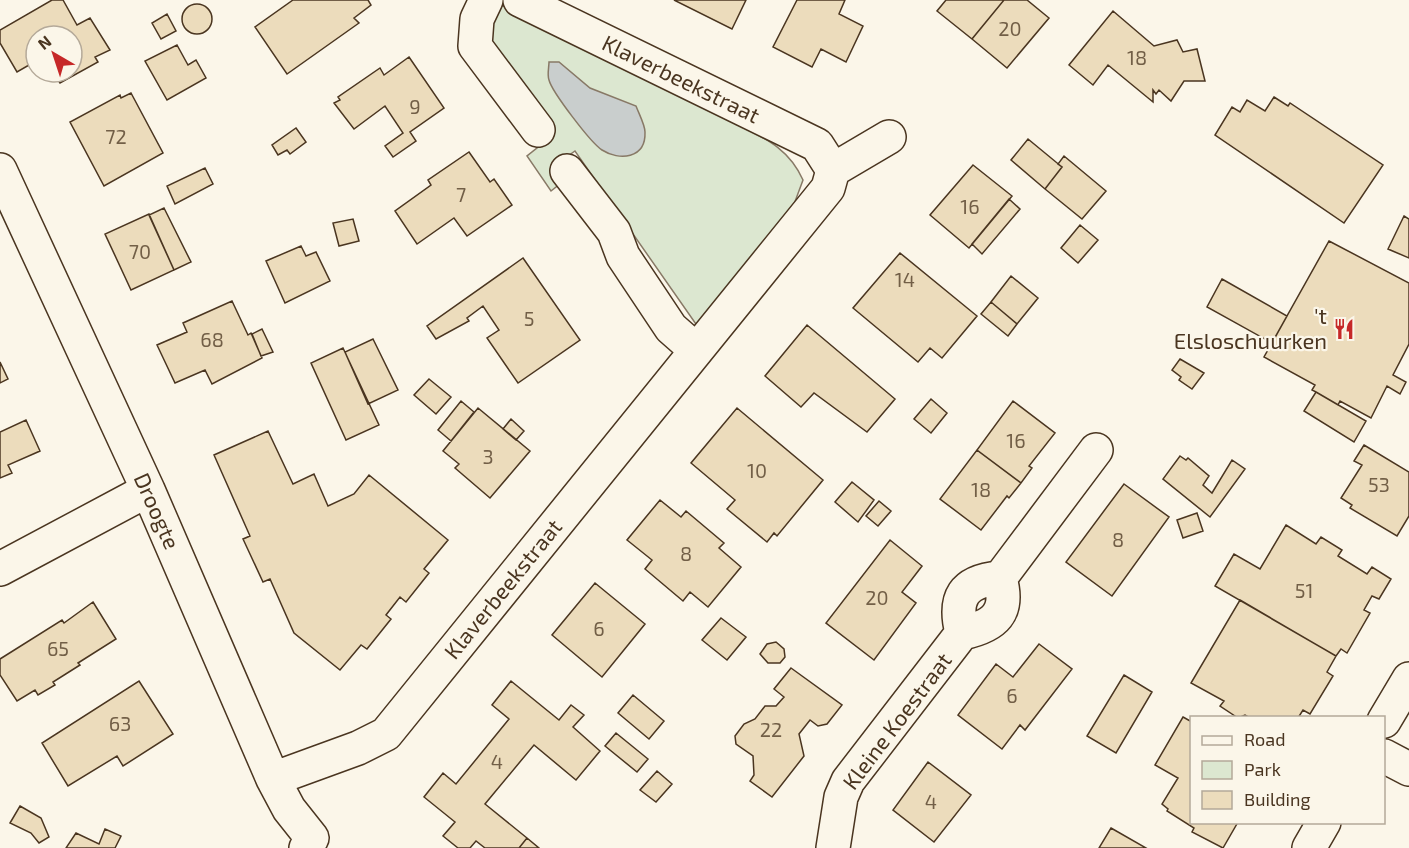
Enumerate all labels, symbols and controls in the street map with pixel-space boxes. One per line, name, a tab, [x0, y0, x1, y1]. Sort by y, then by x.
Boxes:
house number: 20	[998, 16, 1022, 40]
north arrow	[24, 24, 84, 84]
street label: Klaverbeekstraat	[598, 29, 764, 128]
text: N	[34, 31, 55, 53]
house number: 18	[1127, 45, 1147, 69]
house number: 9	[409, 94, 421, 118]
house number: 72	[105, 124, 127, 148]
house number: 7	[456, 182, 466, 206]
house number: 16	[960, 194, 980, 218]
house number: 70	[129, 239, 151, 263]
house number: 14	[895, 267, 915, 291]
place label: 't Elsloschuurken	[1174, 302, 1327, 353]
house number: 5	[524, 306, 534, 330]
restaurant icon: 't Elsloschuurken	[1332, 317, 1356, 341]
house number: 68	[200, 327, 224, 351]
house number: 16	[1006, 428, 1026, 452]
house number: 3	[482, 444, 494, 468]
house number: 10	[747, 458, 767, 482]
street label: Droogte	[130, 468, 186, 553]
house number: 53	[1368, 472, 1390, 496]
house number: 18	[971, 477, 991, 501]
street label: Klaverbeekstraat	[438, 513, 566, 663]
house number: 8	[1112, 527, 1124, 551]
house number: 8	[680, 541, 692, 565]
house number: 51	[1295, 578, 1313, 602]
house number: 20	[865, 585, 889, 609]
house number: 6	[593, 616, 605, 640]
house number: 65	[47, 636, 69, 660]
street label: Kleine Koestraat	[836, 647, 956, 794]
house number: 6	[1006, 683, 1018, 707]
house number: 63	[109, 711, 131, 735]
legend	[1190, 716, 1385, 824]
house number: 22	[760, 717, 782, 741]
text: Road	[1244, 728, 1285, 750]
house number: 4	[491, 749, 503, 773]
text: Park	[1244, 758, 1281, 780]
text: Building	[1244, 788, 1311, 810]
house number: 4	[925, 789, 937, 813]

